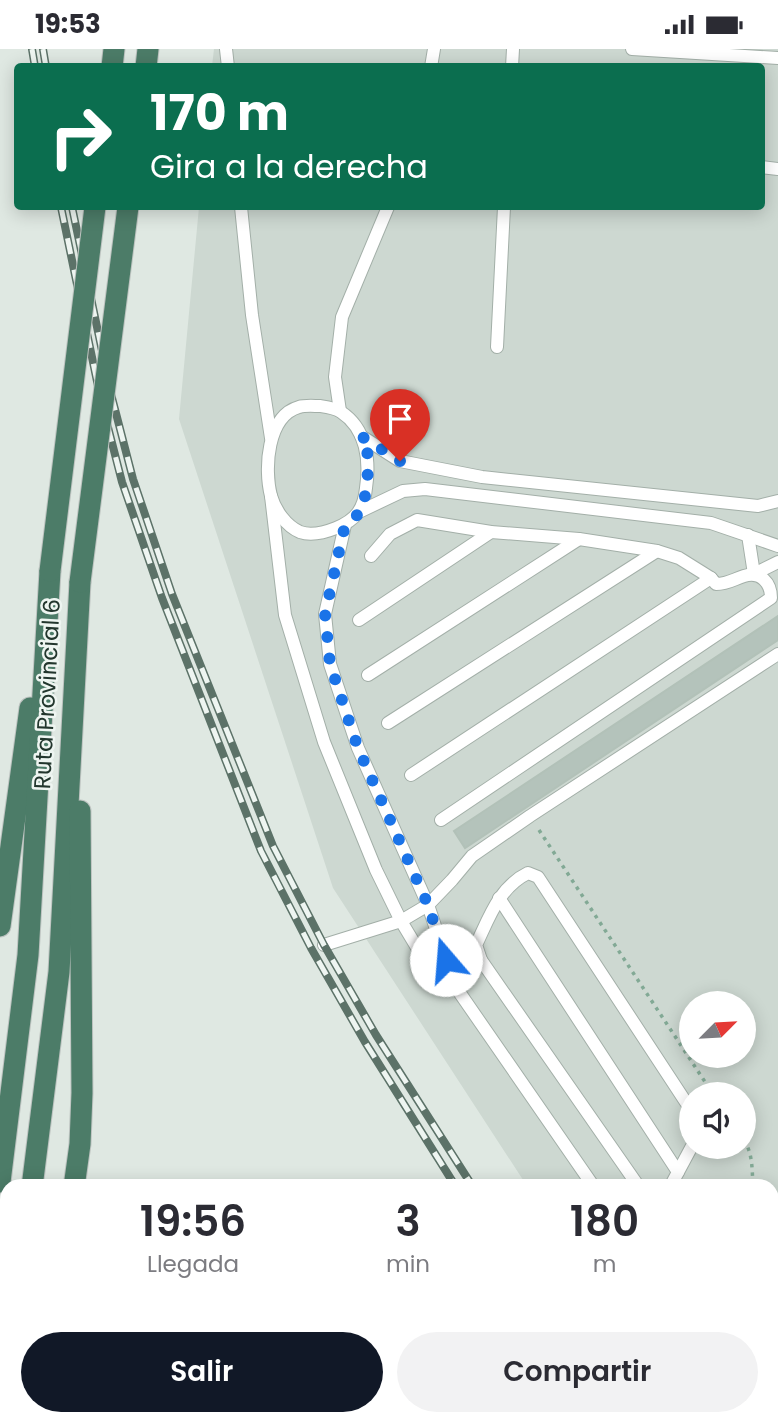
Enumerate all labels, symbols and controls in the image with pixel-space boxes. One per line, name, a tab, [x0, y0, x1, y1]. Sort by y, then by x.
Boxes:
text: 19:53	[35, 6, 101, 42]
text: 170 m	[150, 79, 289, 147]
icon: right	[35, 91, 126, 182]
text: Gira a la derecha	[150, 144, 428, 189]
pin	[370, 389, 430, 461]
icon: arrive	[381, 400, 419, 438]
street label: Ruta Provincial 6	[26, 598, 68, 790]
position arrow	[409, 923, 483, 997]
north arrow	[679, 991, 756, 1067]
map controls	[679, 991, 756, 1159]
button: sound	[679, 1082, 756, 1159]
text: 19:56	[140, 1192, 246, 1251]
text: 3	[395, 1192, 421, 1251]
text: 180	[570, 1192, 639, 1251]
text: Llegada	[147, 1248, 239, 1280]
text: min	[386, 1248, 430, 1280]
text: m	[593, 1248, 616, 1280]
button: Salir	[21, 1332, 383, 1412]
button: Compartir	[397, 1332, 758, 1412]

